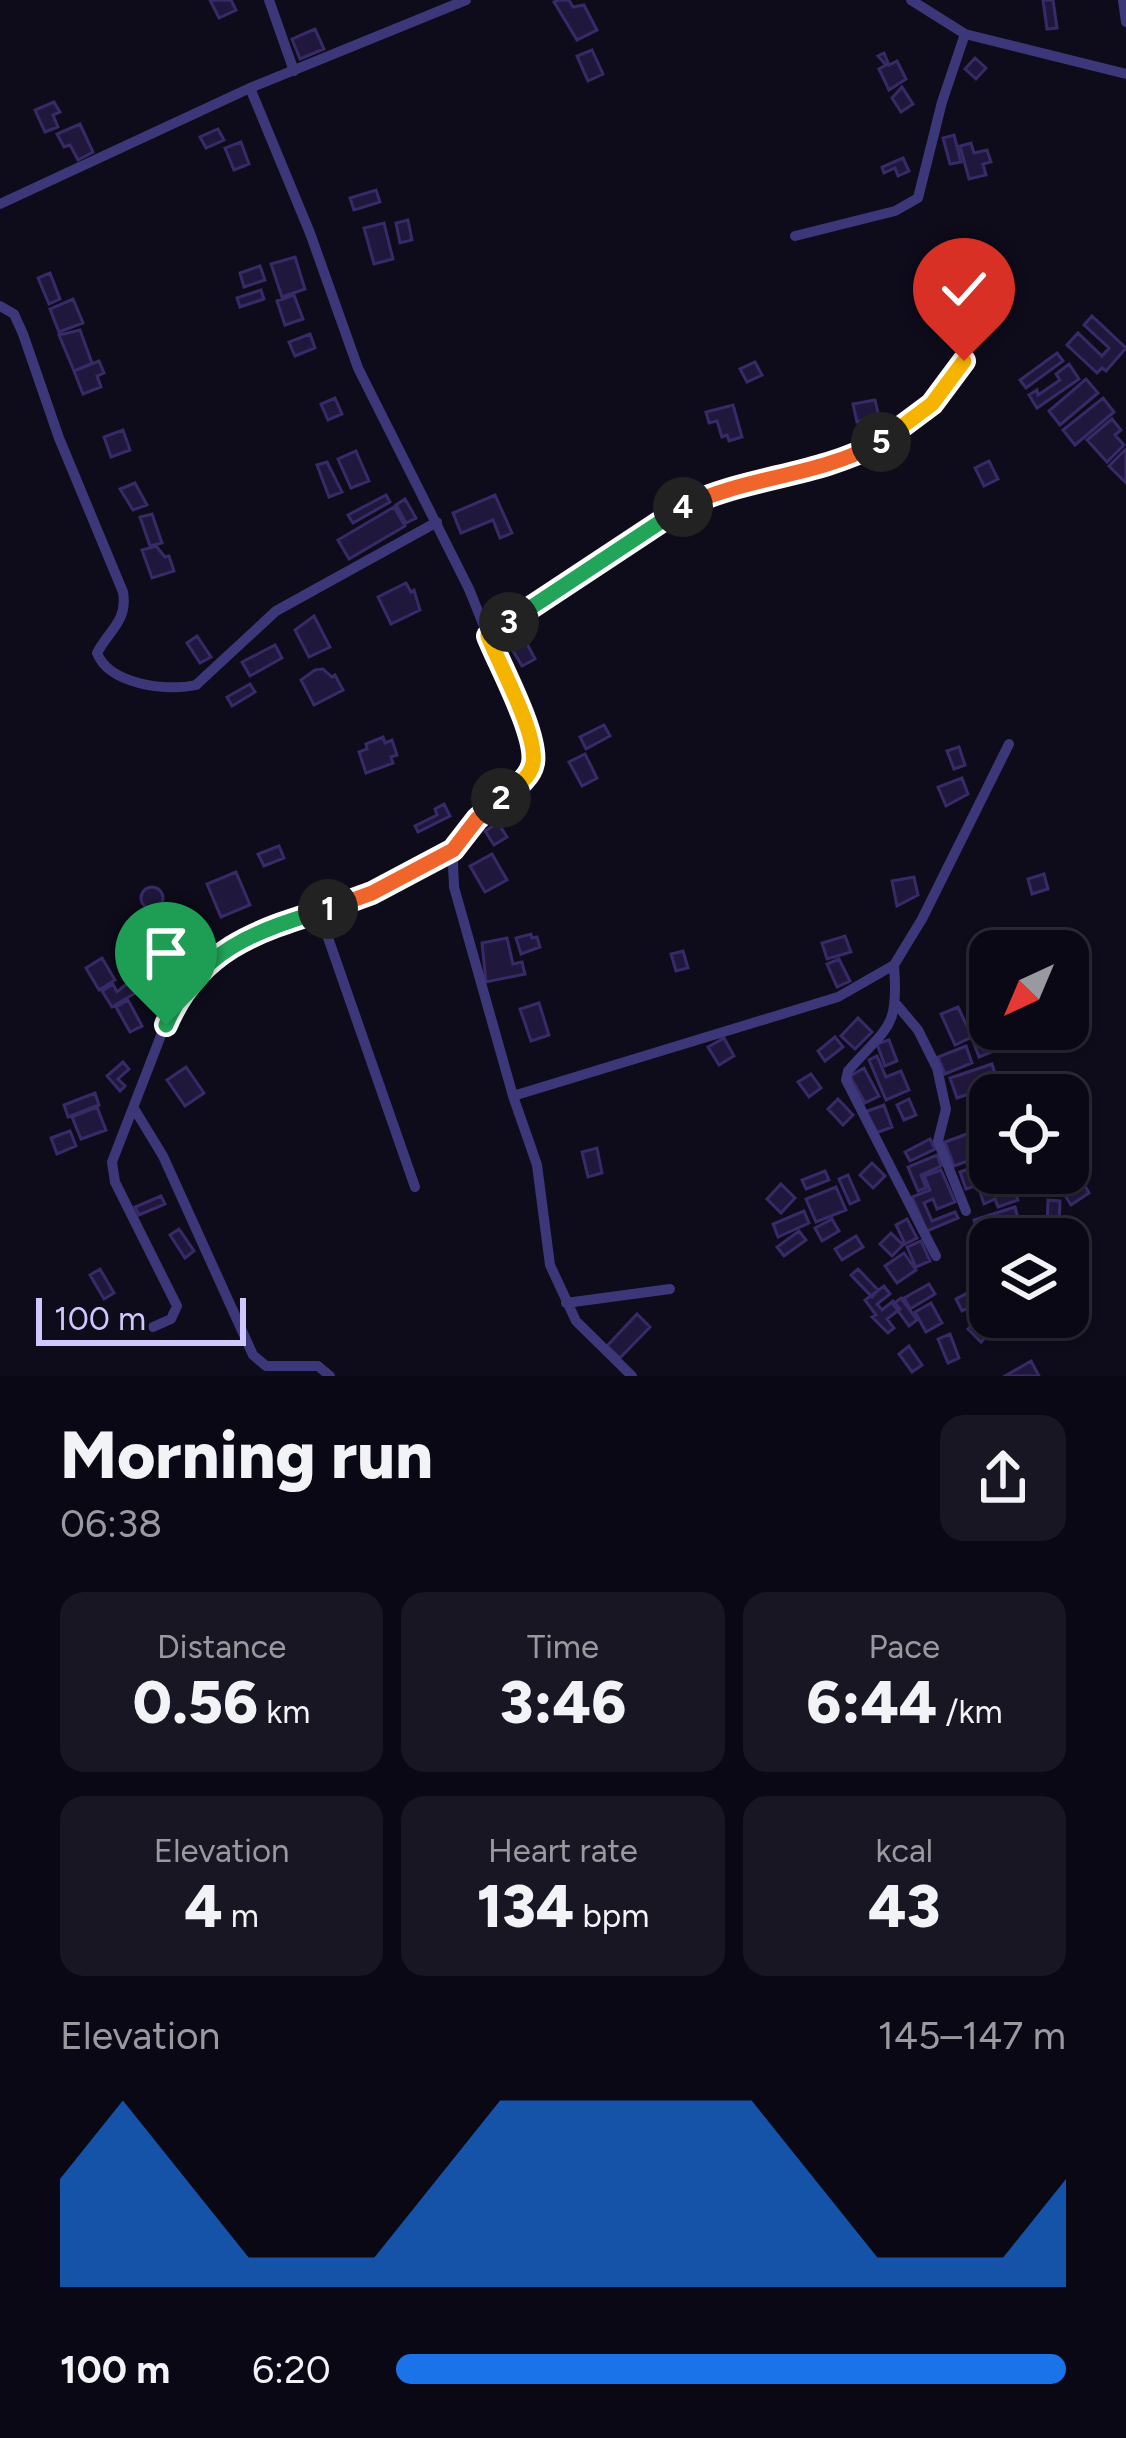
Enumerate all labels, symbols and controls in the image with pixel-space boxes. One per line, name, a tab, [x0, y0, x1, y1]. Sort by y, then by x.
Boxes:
pin	[913, 238, 1015, 361]
icon: check	[931, 256, 997, 322]
pin: 5	[851, 412, 911, 472]
text: 5	[871, 422, 891, 461]
pin: 4	[653, 477, 713, 537]
text: 4	[673, 487, 693, 526]
pin: 3	[479, 592, 539, 652]
text: 3	[500, 602, 518, 641]
pin: 2	[471, 768, 531, 828]
text: 2	[491, 778, 511, 817]
pin: 1	[298, 879, 358, 939]
text: 1	[321, 889, 335, 928]
pin	[115, 902, 217, 1025]
icon: arrive	[133, 920, 199, 986]
north arrow	[969, 930, 1089, 1050]
map controls	[969, 930, 1089, 1338]
button: locate	[969, 1074, 1089, 1194]
button: layers	[969, 1218, 1089, 1338]
scale bar	[36, 1292, 246, 1345]
text: 100 m	[54, 1299, 146, 1338]
text: Morning run	[60, 1415, 433, 1495]
button: share	[940, 1415, 1066, 1541]
text: 06:38	[60, 1500, 162, 1547]
text: Distance	[157, 1627, 286, 1666]
text: Time	[527, 1627, 599, 1666]
text: Pace	[869, 1627, 940, 1666]
text: 0.56	[133, 1666, 258, 1738]
text: 3:46	[500, 1666, 626, 1738]
text: 6:44	[806, 1666, 937, 1738]
text: km	[258, 1692, 310, 1731]
text: /km	[937, 1692, 1003, 1731]
text: Elevation	[154, 1831, 290, 1870]
text: Heart rate	[488, 1831, 638, 1870]
text: kcal	[876, 1831, 933, 1870]
text: 4	[184, 1870, 223, 1942]
text: 134	[477, 1870, 574, 1942]
text: 43	[868, 1870, 940, 1942]
text: m	[223, 1896, 259, 1935]
text: bpm	[574, 1896, 649, 1935]
text: Elevation	[60, 2012, 220, 2059]
text: 145–147 m	[878, 2012, 1066, 2059]
text: 100 m	[60, 2346, 170, 2393]
text: 6:20	[252, 2346, 331, 2393]

